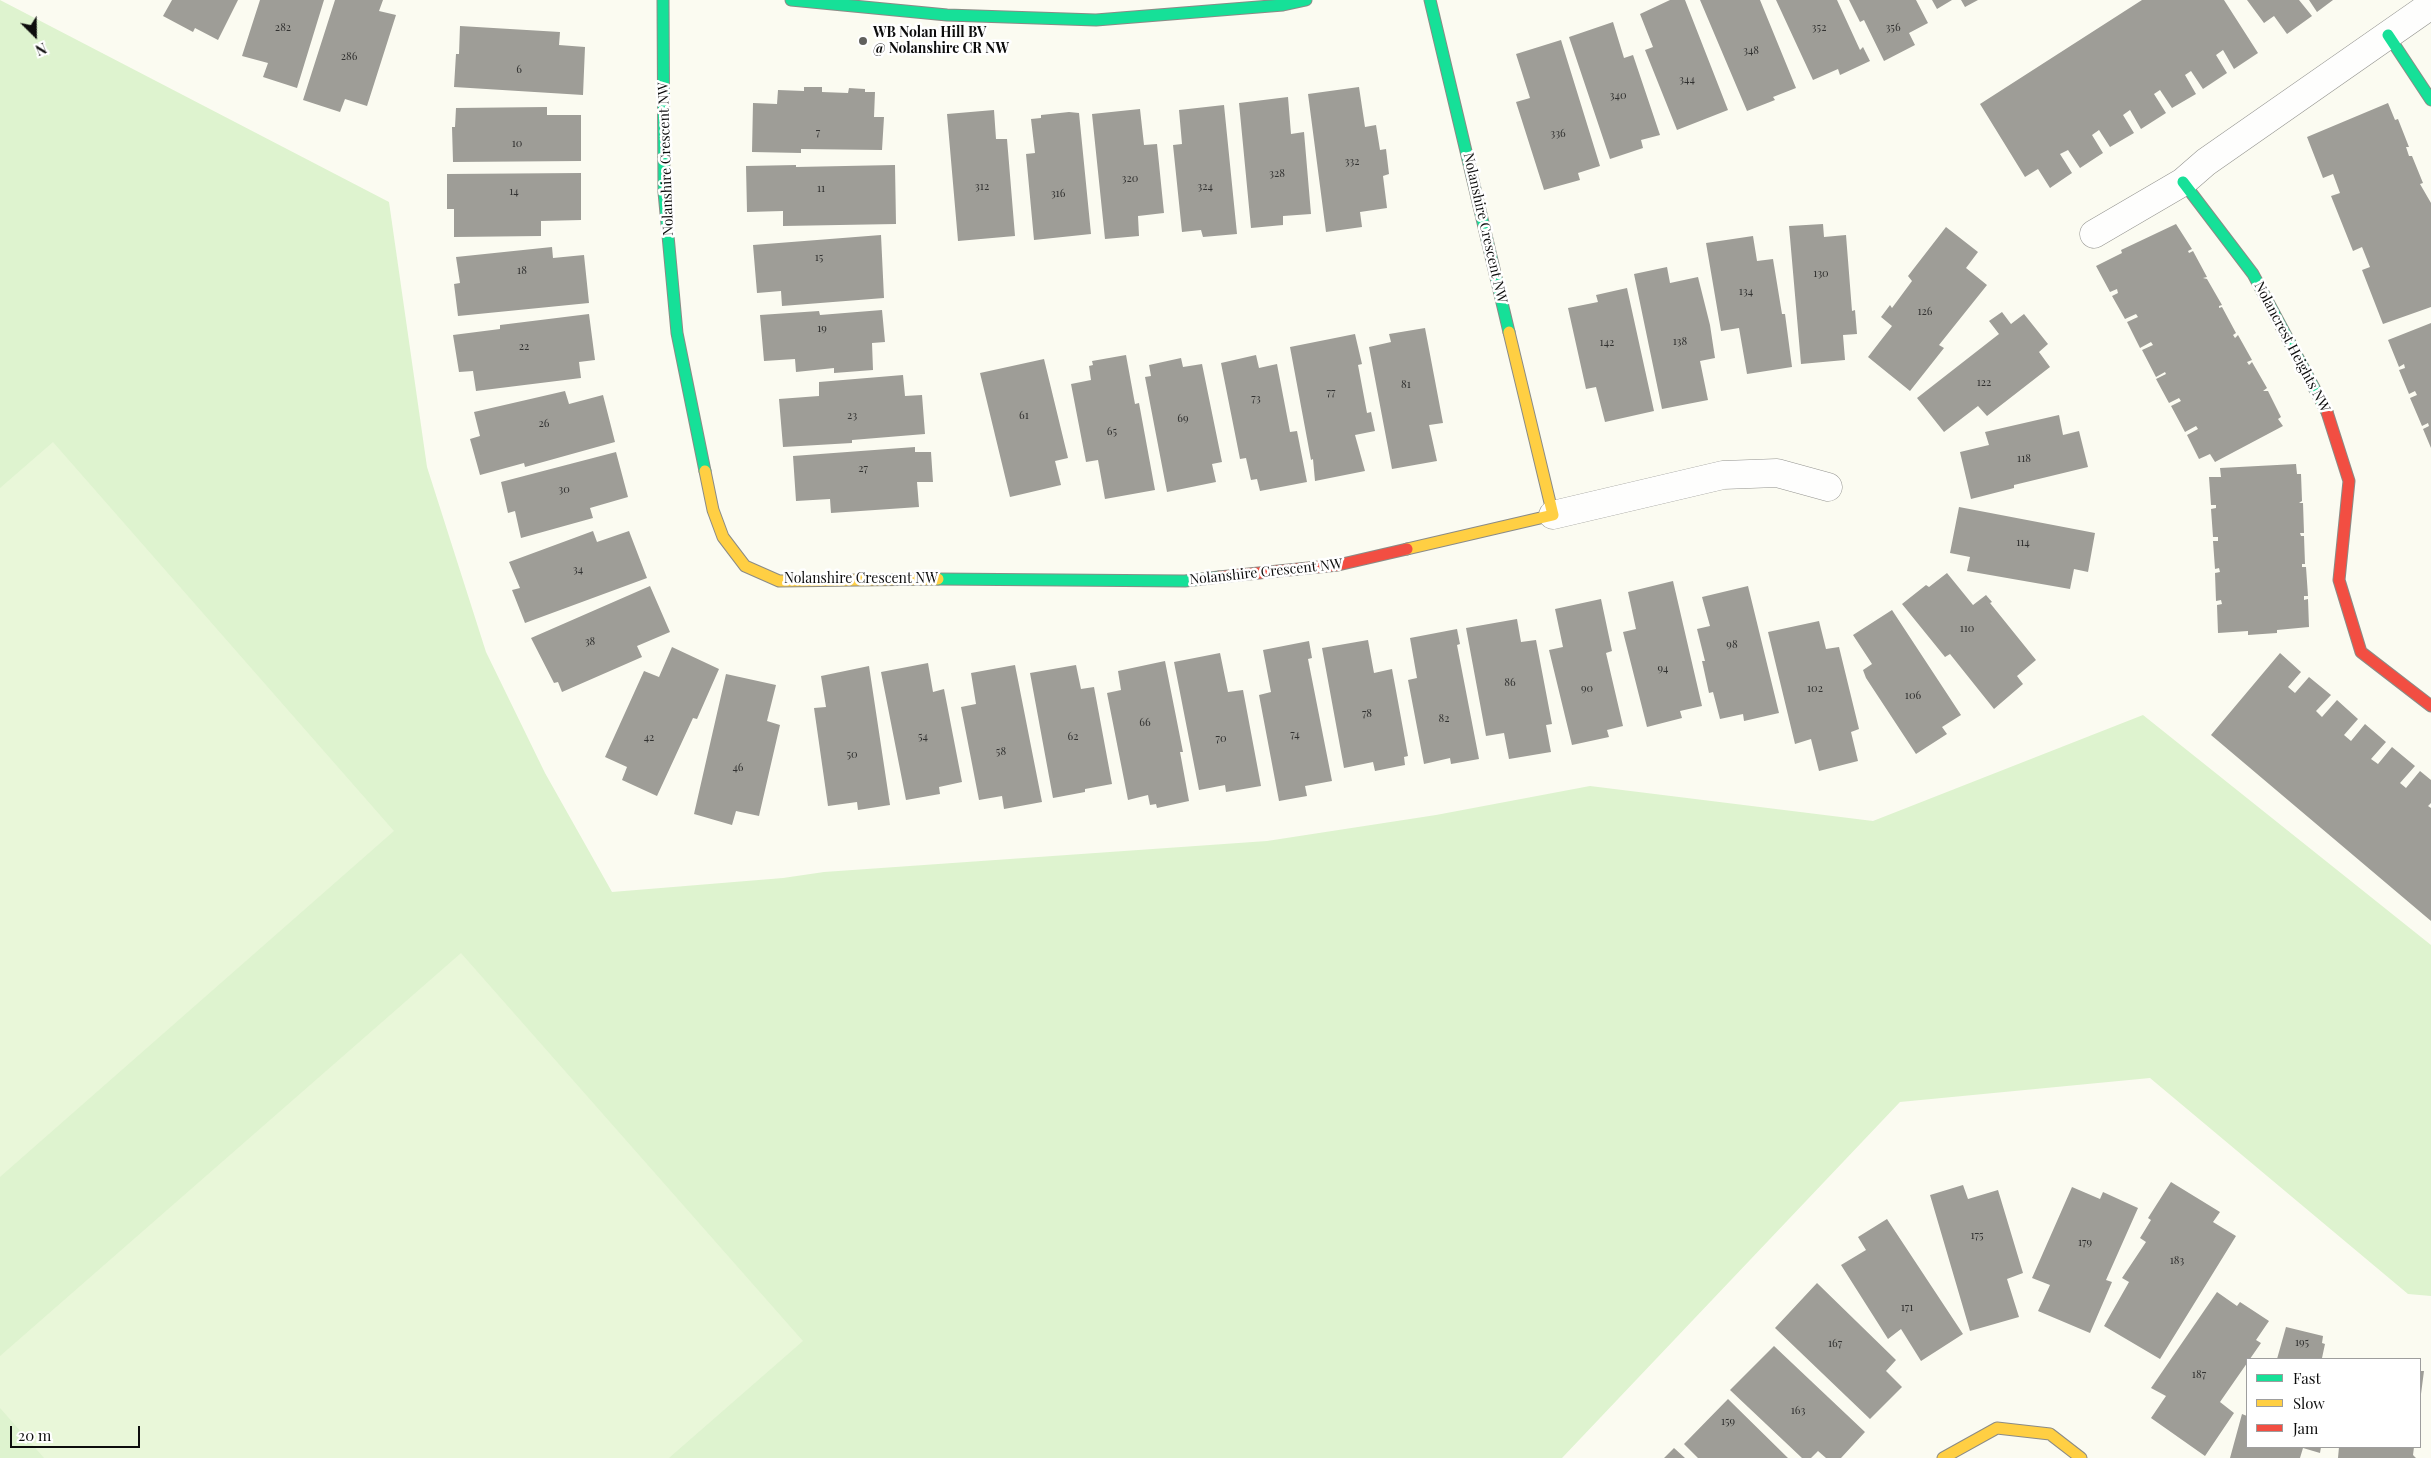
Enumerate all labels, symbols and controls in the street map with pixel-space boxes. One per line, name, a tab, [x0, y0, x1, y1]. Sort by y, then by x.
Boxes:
north arrow	[10, 10, 60, 60]
house number: 282	[275, 21, 291, 35]
house number: 352	[1812, 21, 1826, 35]
house number: 356	[1885, 21, 1901, 35]
place label: WB Nolan Hill BV @ Nolanshire CR NW	[873, 25, 1009, 58]
marker: WB Nolan Hill BV @ Nolanshire CR NW	[857, 35, 869, 47]
text: N	[33, 39, 49, 60]
house number: 348	[1743, 44, 1759, 58]
house number: 286	[341, 50, 357, 64]
house number: 6	[516, 63, 522, 77]
house number: 344	[1679, 73, 1695, 87]
street label: Nolanshire Crescent NW	[655, 82, 677, 236]
house number: 340	[1610, 89, 1626, 103]
house number: 7	[816, 126, 820, 140]
house number: 336	[1550, 127, 1566, 141]
house number: 10	[512, 137, 522, 151]
street label: Nolanshire Crescent NW	[1460, 151, 1510, 305]
house number: 332	[1344, 155, 1360, 169]
house number: 328	[1269, 167, 1285, 181]
house number: 320	[1122, 172, 1138, 186]
house number: 312	[975, 180, 989, 194]
house number: 324	[1197, 180, 1213, 194]
house number: 11	[817, 182, 825, 196]
house number: 14	[509, 185, 519, 199]
house number: 316	[1051, 187, 1065, 201]
house number: 15	[815, 251, 823, 265]
house number: 18	[517, 264, 527, 278]
house number: 130	[1813, 267, 1829, 281]
street label: Nolancrest Heights NW	[2250, 279, 2334, 415]
house number: 134	[1739, 285, 1753, 299]
house number: 126	[1917, 305, 1933, 319]
house number: 19	[817, 322, 827, 336]
house number: 138	[1673, 335, 1687, 349]
house number: 142	[1600, 336, 1614, 350]
house number: 22	[519, 340, 529, 354]
house number: 122	[1977, 376, 1991, 390]
house number: 81	[1401, 378, 1411, 392]
house number: 77	[1327, 386, 1335, 400]
house number: 73	[1251, 392, 1261, 406]
house number: 23	[847, 409, 857, 423]
house number: 61	[1019, 409, 1029, 423]
house number: 69	[1177, 412, 1189, 426]
house number: 26	[539, 417, 549, 431]
house number: 65	[1107, 425, 1117, 439]
house number: 118	[2017, 452, 2031, 466]
house number: 27	[858, 462, 868, 476]
house number: 30	[558, 483, 570, 497]
house number: 114	[2016, 536, 2030, 550]
street label: Nolanshire Crescent NW	[1189, 556, 1343, 588]
house number: 34	[573, 563, 583, 577]
street label: Nolanshire Crescent NW	[784, 571, 938, 587]
house number: 110	[1960, 622, 1974, 636]
house number: 38	[585, 635, 595, 649]
house number: 98	[1726, 638, 1738, 652]
house number: 94	[1657, 662, 1669, 676]
house number: 86	[1504, 676, 1516, 690]
house number: 90	[1581, 682, 1593, 696]
house number: 102	[1807, 682, 1823, 696]
house number: 106	[1905, 689, 1921, 703]
house number: 78	[1362, 707, 1372, 721]
house number: 82	[1439, 712, 1449, 726]
house number: 66	[1139, 716, 1151, 730]
house number: 74	[1290, 728, 1300, 742]
house number: 54	[918, 730, 928, 744]
house number: 62	[1068, 730, 1078, 744]
house number: 42	[644, 731, 654, 745]
house number: 70	[1215, 732, 1227, 746]
house number: 58	[996, 745, 1006, 759]
house number: 50	[846, 748, 858, 762]
house number: 46	[732, 761, 744, 775]
house number: 175	[1970, 1229, 1984, 1243]
house number: 179	[2078, 1236, 2092, 1250]
house number: 183	[2170, 1254, 2184, 1268]
house number: 171	[1901, 1301, 1913, 1315]
house number: 195	[2295, 1336, 2309, 1350]
house number: 167	[1828, 1337, 1842, 1351]
legend	[2246, 1358, 2421, 1448]
house number: 187	[2192, 1368, 2206, 1382]
text: Fast	[2293, 1368, 2321, 1388]
text: Slow	[2293, 1393, 2325, 1413]
house number: 163	[1791, 1404, 1805, 1418]
house number: 159	[1721, 1415, 1735, 1429]
scale bar	[12, 1416, 142, 1448]
text: Jam	[2293, 1418, 2318, 1438]
text: 20 m	[18, 1425, 51, 1445]

